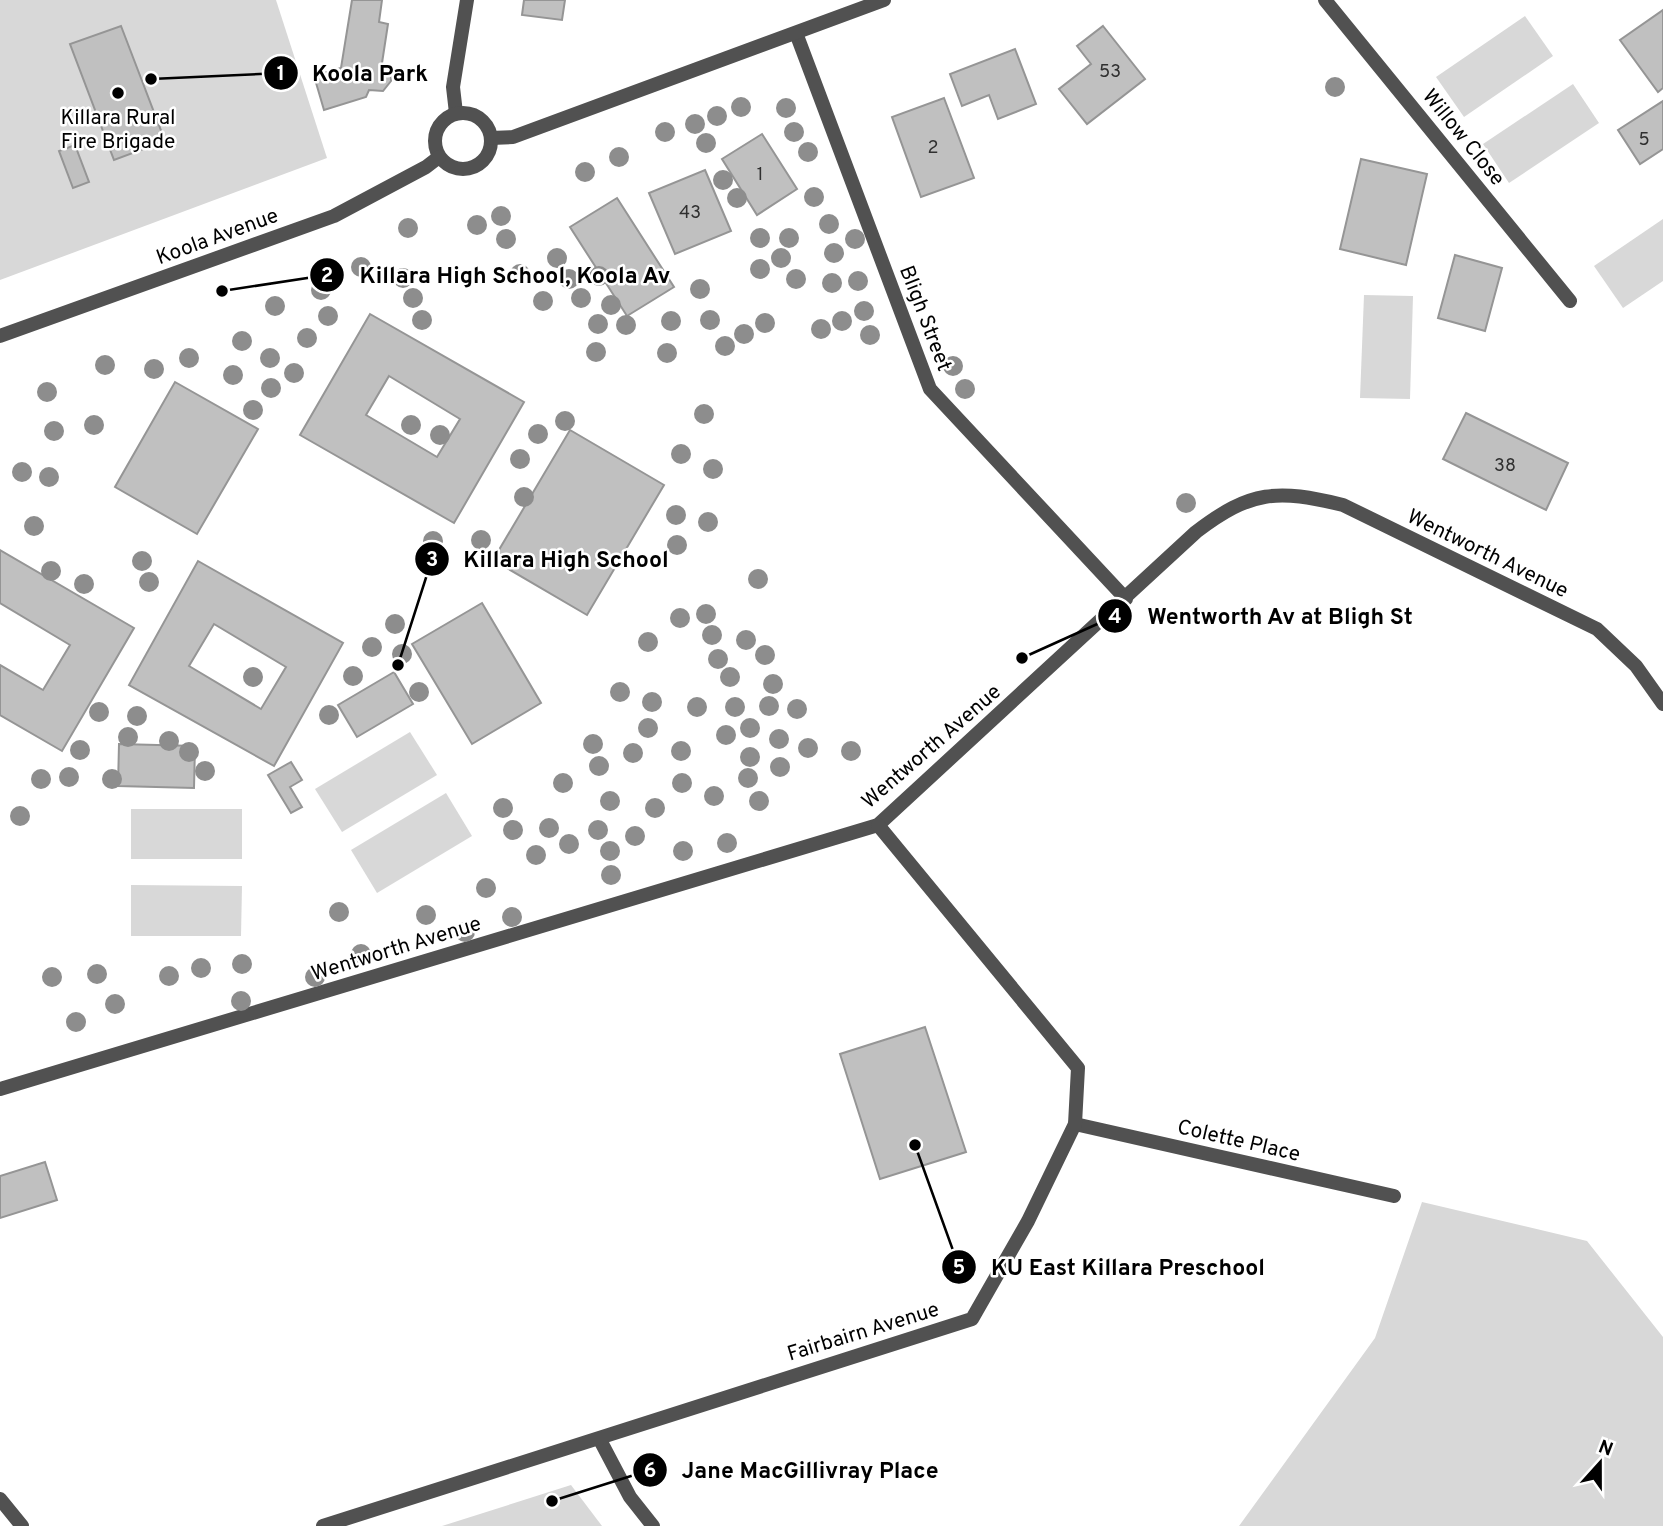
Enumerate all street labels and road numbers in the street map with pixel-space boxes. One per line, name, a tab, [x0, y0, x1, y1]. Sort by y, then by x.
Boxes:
street label: Willow Close	[1416, 84, 1510, 192]
street label: Koola Avenue	[153, 203, 282, 272]
street label: Bligh Street	[892, 262, 957, 375]
street label: Wentworth Avenue	[1402, 504, 1573, 605]
street label: Wentworth Avenue	[857, 679, 1007, 815]
street label: Wentworth Avenue	[308, 911, 485, 988]
street label: Colette Place	[1174, 1114, 1303, 1169]
street label: Fairbairn Avenue	[784, 1297, 943, 1368]

